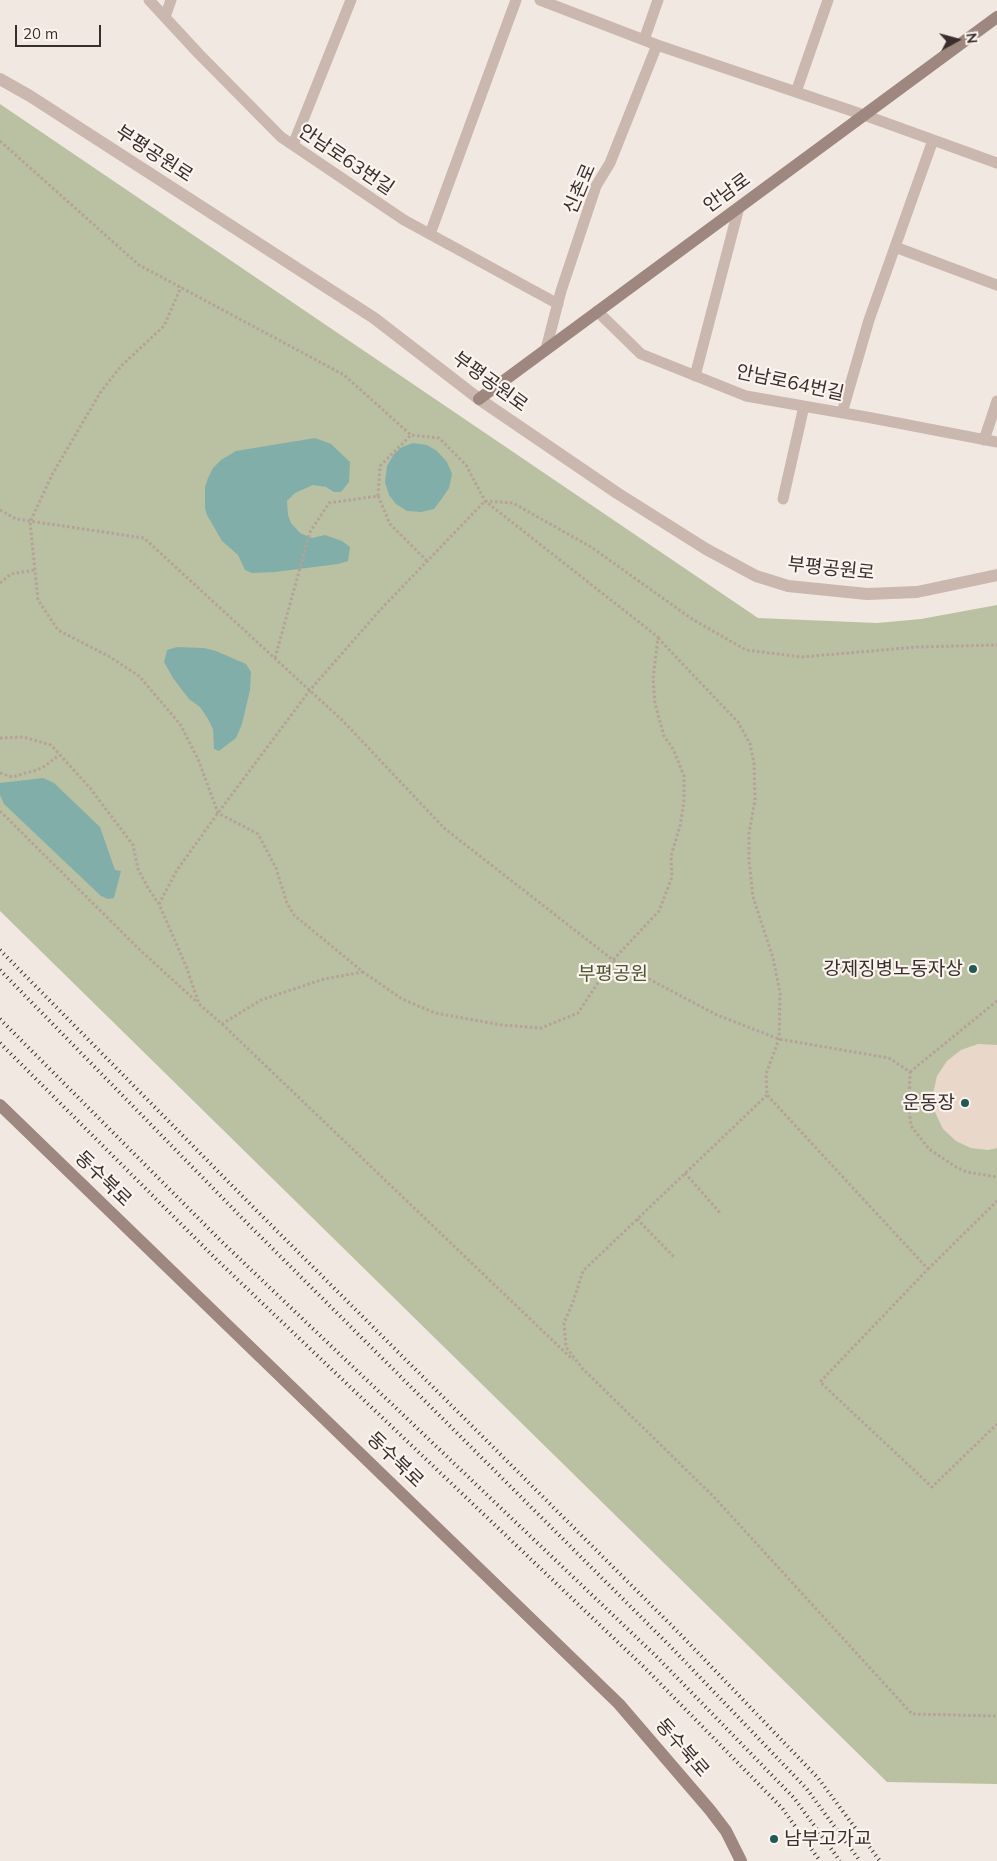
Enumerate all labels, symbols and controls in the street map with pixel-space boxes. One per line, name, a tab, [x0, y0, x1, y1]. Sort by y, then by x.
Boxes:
scale bar	[18, 15, 104, 47]
north arrow	[932, 15, 982, 65]
text: 20 m	[23, 24, 58, 43]
text: N	[962, 32, 981, 45]
street label: 안남로63번길	[294, 120, 398, 200]
street label: 부평공원로	[111, 121, 197, 187]
street label: 신촌로	[559, 160, 601, 218]
street label: 안남로	[699, 168, 755, 218]
street label: 부평공원로	[448, 347, 532, 417]
street label: 안남로64번길	[734, 360, 846, 406]
street label: 부평공원로	[786, 553, 876, 585]
place label: 강제징병노동자상	[823, 958, 963, 980]
park label: 부평공원	[578, 963, 648, 985]
marker: 강제징병노동자상	[967, 963, 979, 975]
place label: 운동장	[903, 1092, 955, 1114]
marker: 운동장	[959, 1097, 971, 1109]
street label: 동수북로	[70, 1147, 136, 1211]
street label: 동수북로	[362, 1428, 428, 1492]
street label: 동수북로	[650, 1714, 714, 1782]
place label: 남부고가교	[784, 1828, 871, 1850]
marker: 남부고가교	[768, 1833, 780, 1845]

